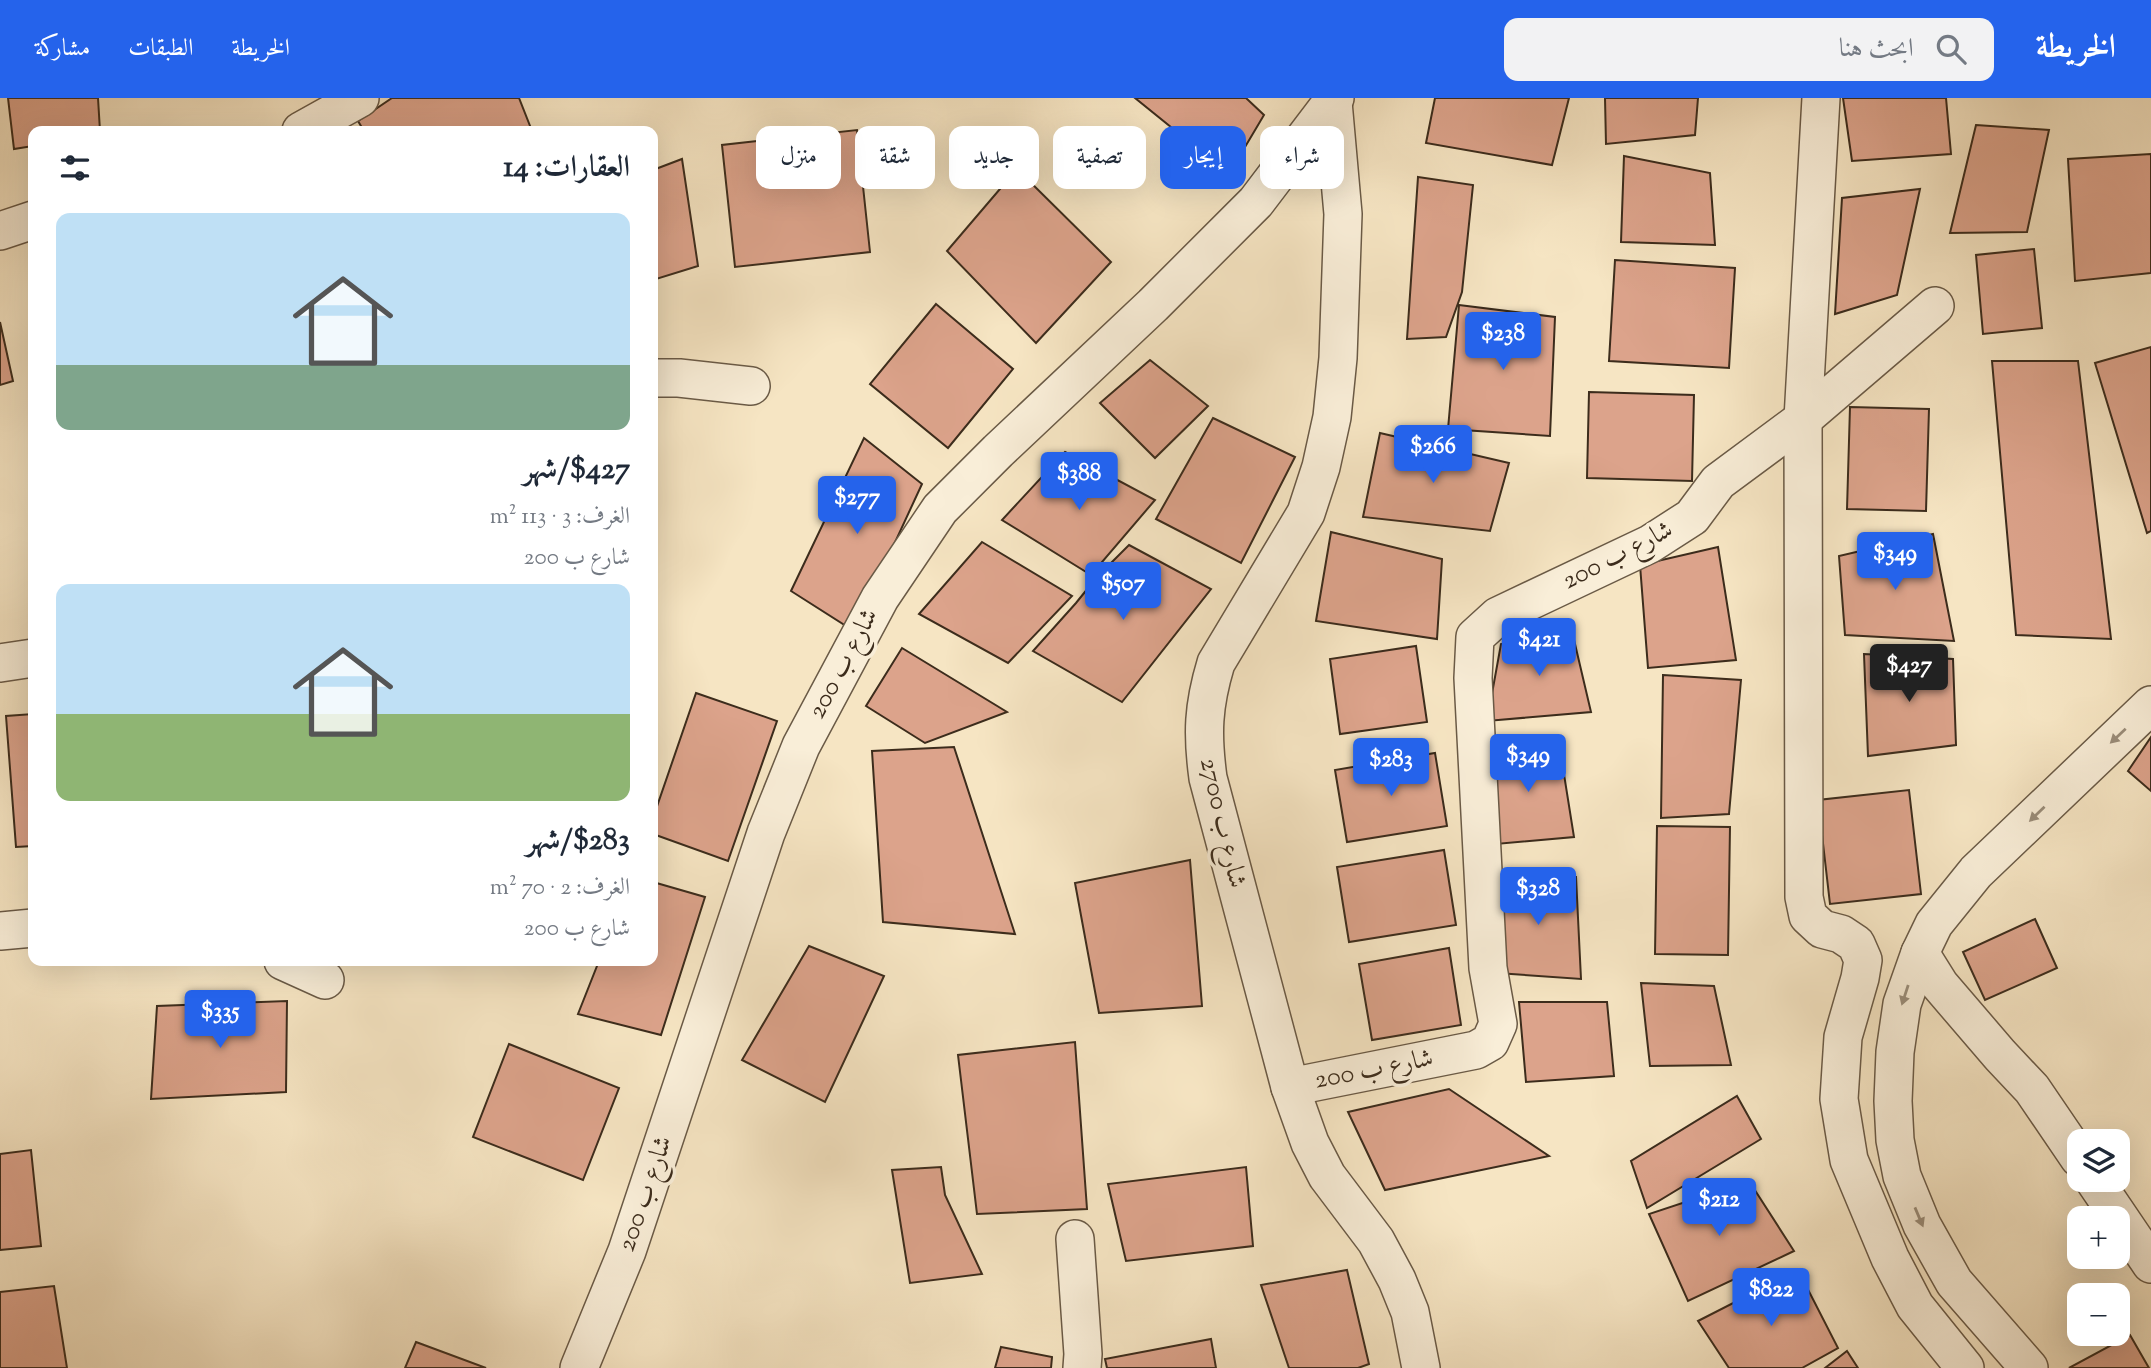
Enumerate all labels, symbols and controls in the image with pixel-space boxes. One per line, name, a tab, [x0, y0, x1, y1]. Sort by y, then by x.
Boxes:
search box	[1504, 18, 1994, 81]
text: الخريطة	[2036, 25, 2116, 73]
icon: search	[1932, 30, 1970, 68]
text: ابحث هنا	[1839, 31, 1914, 68]
text: مشاركة	[35, 32, 90, 66]
text: الطبقات	[128, 32, 194, 66]
text: الخريطة	[232, 32, 290, 66]
chip: منزل	[756, 126, 841, 189]
chip: شقة	[855, 126, 935, 189]
chip: جديد	[949, 126, 1039, 189]
chip: تصفية	[1053, 126, 1146, 189]
chip: إيجار	[1160, 126, 1246, 189]
chip: شراء	[1260, 126, 1344, 189]
text: العقارات: 14	[503, 147, 630, 190]
icon: filters	[56, 149, 94, 187]
icon: home	[280, 258, 406, 384]
pin: $238	[1462, 313, 1544, 372]
text: $238	[1481, 318, 1525, 351]
pin: $266	[1392, 426, 1474, 485]
text: $266	[1410, 431, 1456, 464]
text: $427/شهر	[523, 449, 630, 492]
pin: $388	[1038, 452, 1120, 512]
text: $388	[1057, 458, 1101, 491]
pin: $277	[816, 476, 898, 536]
text: $277	[834, 482, 880, 515]
text: الغرف: 3 · 113 m²	[490, 501, 630, 534]
street label: شارع ب 200	[1556, 512, 1680, 601]
pin: $349	[1854, 532, 1936, 592]
text: $349	[1873, 538, 1917, 571]
text: شارع ب 200	[524, 542, 630, 575]
pin: $507	[1082, 562, 1164, 622]
text: $507	[1101, 568, 1145, 601]
street label: شارع ب 200	[800, 602, 889, 726]
pin: $421	[1498, 618, 1580, 678]
text: $421	[1518, 624, 1560, 657]
icon: home	[280, 629, 406, 755]
pin: $427	[1868, 644, 1950, 704]
text: $427	[1886, 650, 1932, 683]
one-way arrow	[2110, 727, 2127, 743]
pin: $349	[1487, 734, 1569, 794]
pin: $283	[1350, 738, 1432, 798]
text: $349	[1506, 740, 1550, 773]
text: $283	[1369, 744, 1413, 777]
street label: شارع ب 2700	[1188, 754, 1255, 892]
one-way arrow	[2028, 805, 2045, 822]
text: $283/شهر	[526, 820, 630, 863]
pin: $328	[1497, 868, 1579, 927]
text: الغرف: 2 · 70 m²	[490, 872, 630, 905]
text: $328	[1516, 873, 1560, 906]
text: شارع ب 200	[524, 913, 630, 946]
one-way arrow	[1900, 985, 1910, 1006]
pin: $335	[179, 990, 261, 1050]
text: $335	[201, 996, 239, 1029]
street label: شارع ب 200	[1312, 1040, 1437, 1101]
map controls	[2067, 1129, 2130, 1346]
button: layers	[2067, 1129, 2130, 1192]
street label: شارع ب 200	[609, 1131, 684, 1257]
pin: $212	[1678, 1178, 1760, 1238]
text: $212	[1698, 1184, 1740, 1217]
button: +	[2067, 1206, 2130, 1269]
one-way arrow	[1913, 1207, 1924, 1228]
pin: $822	[1730, 1268, 1812, 1328]
text: $822	[1748, 1274, 1794, 1307]
button: −	[2067, 1283, 2130, 1346]

